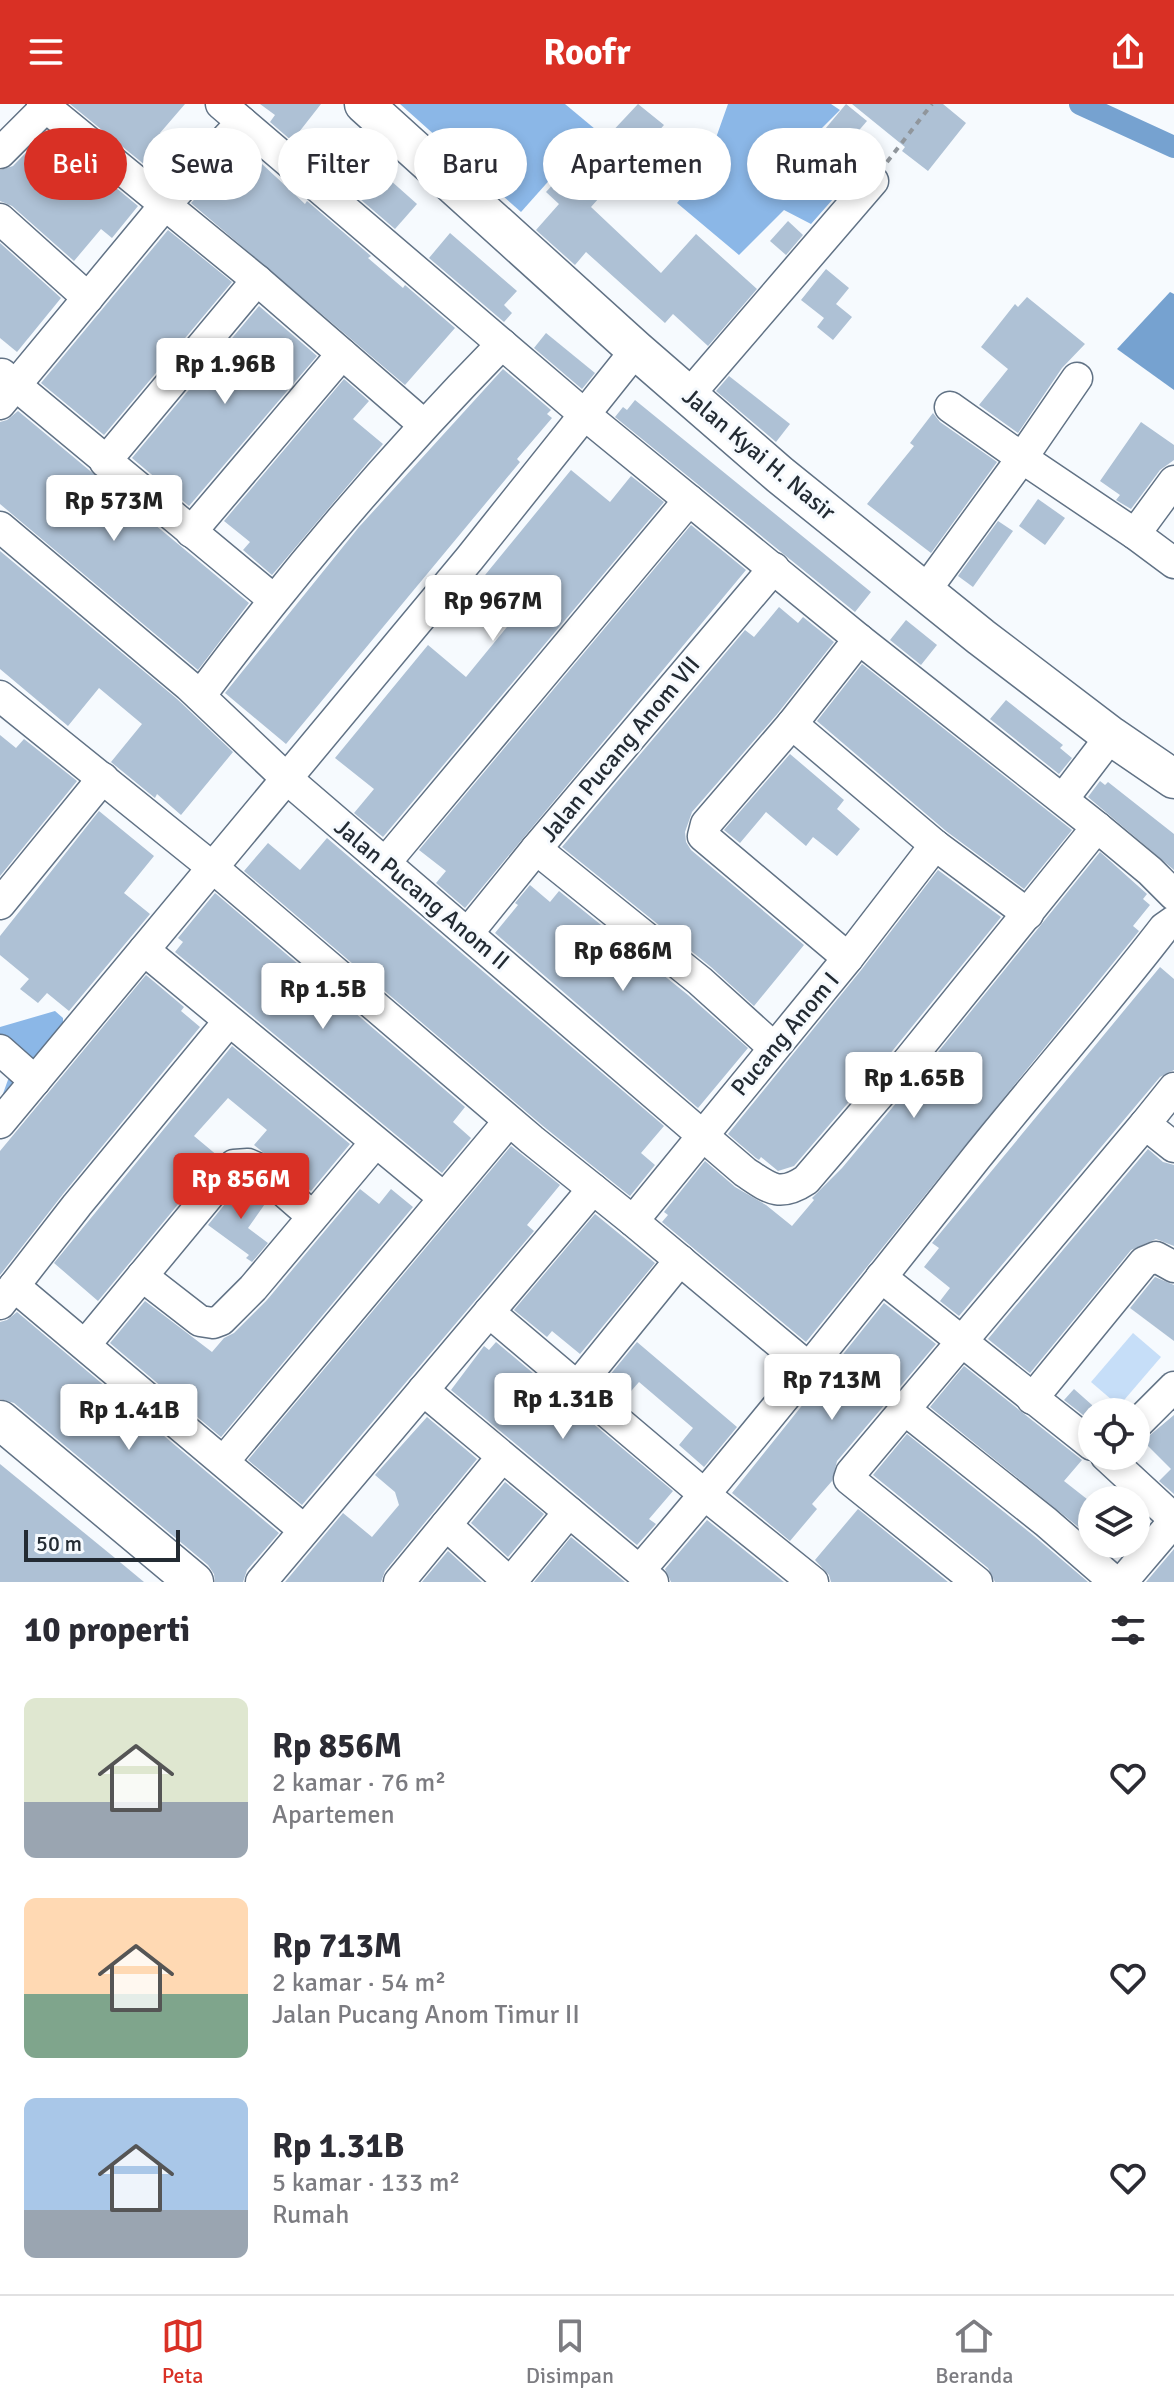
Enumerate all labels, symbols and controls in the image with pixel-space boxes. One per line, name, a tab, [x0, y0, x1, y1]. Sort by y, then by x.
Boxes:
icon: menu	[24, 30, 68, 74]
text: Roofr	[543, 30, 631, 75]
icon: share	[1106, 30, 1150, 74]
chip: Beli	[24, 128, 127, 200]
chip: Sewa	[143, 128, 262, 200]
chip: Filter	[278, 128, 398, 200]
chip: Baru	[414, 128, 527, 200]
chip: Apartemen	[543, 128, 731, 200]
chip: Rumah	[747, 128, 886, 200]
pin: Rp 1.96B	[142, 338, 308, 406]
text: Rp 1.96B	[174, 348, 276, 380]
street label: Jalan Kyai H. Nasir	[676, 381, 842, 527]
pin: Rp 573M	[40, 475, 188, 543]
text: Rp 573M	[64, 485, 164, 517]
pin: Rp 967M	[419, 575, 567, 643]
text: Rp 967M	[443, 585, 543, 617]
street label: Jalan Pucang Anom VII	[534, 650, 706, 848]
street label: Jalan Pucang Anom II	[328, 812, 516, 976]
pin: Rp 686M	[549, 925, 697, 993]
text: Rp 686M	[573, 935, 673, 967]
pin: Rp 1.5B	[249, 963, 397, 1031]
street label: Pucang Anom I	[724, 966, 846, 1102]
text: Rp 1.5B	[279, 973, 367, 1005]
pin: Rp 1.65B	[831, 1052, 997, 1120]
text: Rp 1.65B	[863, 1062, 965, 1094]
pin: Rp 856M	[167, 1153, 315, 1221]
text: Rp 856M	[191, 1163, 291, 1195]
pin: Rp 713M	[758, 1354, 906, 1422]
text: Rp 713M	[782, 1364, 882, 1396]
pin: Rp 1.31B	[480, 1373, 646, 1441]
text: Rp 1.31B	[512, 1383, 614, 1415]
pin: Rp 1.41B	[46, 1384, 212, 1452]
text: Rp 1.41B	[78, 1394, 180, 1426]
map controls	[1078, 1398, 1150, 1558]
button: locate	[1078, 1398, 1150, 1470]
button: layers	[1078, 1486, 1150, 1558]
scale bar	[24, 1526, 180, 1562]
text: 50 m	[36, 1530, 82, 1557]
icon: filters	[1106, 1608, 1150, 1652]
text: 10 properti	[24, 1609, 190, 1651]
text: Rp 856M	[272, 1725, 402, 1767]
icon: home	[88, 1730, 184, 1826]
icon: heart	[1106, 1756, 1150, 1800]
text: 2 kamar · 76 m²	[272, 1767, 446, 1799]
text: Apartemen	[272, 1799, 395, 1831]
text: Rp 713M	[272, 1925, 402, 1967]
icon: home	[88, 1930, 184, 2026]
icon: heart	[1106, 1956, 1150, 2000]
text: 2 kamar · 54 m²	[272, 1967, 446, 1999]
text: Jalan Pucang Anom Timur II	[272, 1999, 580, 2031]
text: Rp 1.31B	[272, 2125, 404, 2167]
icon: home	[88, 2130, 184, 2226]
icon: heart	[1106, 2156, 1150, 2200]
text: 5 kamar · 133 m²	[272, 2167, 460, 2199]
text: Rumah	[272, 2199, 349, 2231]
tab: Peta	[161, 2314, 205, 2389]
tab: Disimpan	[526, 2314, 614, 2389]
tab: Beranda	[935, 2314, 1013, 2389]

